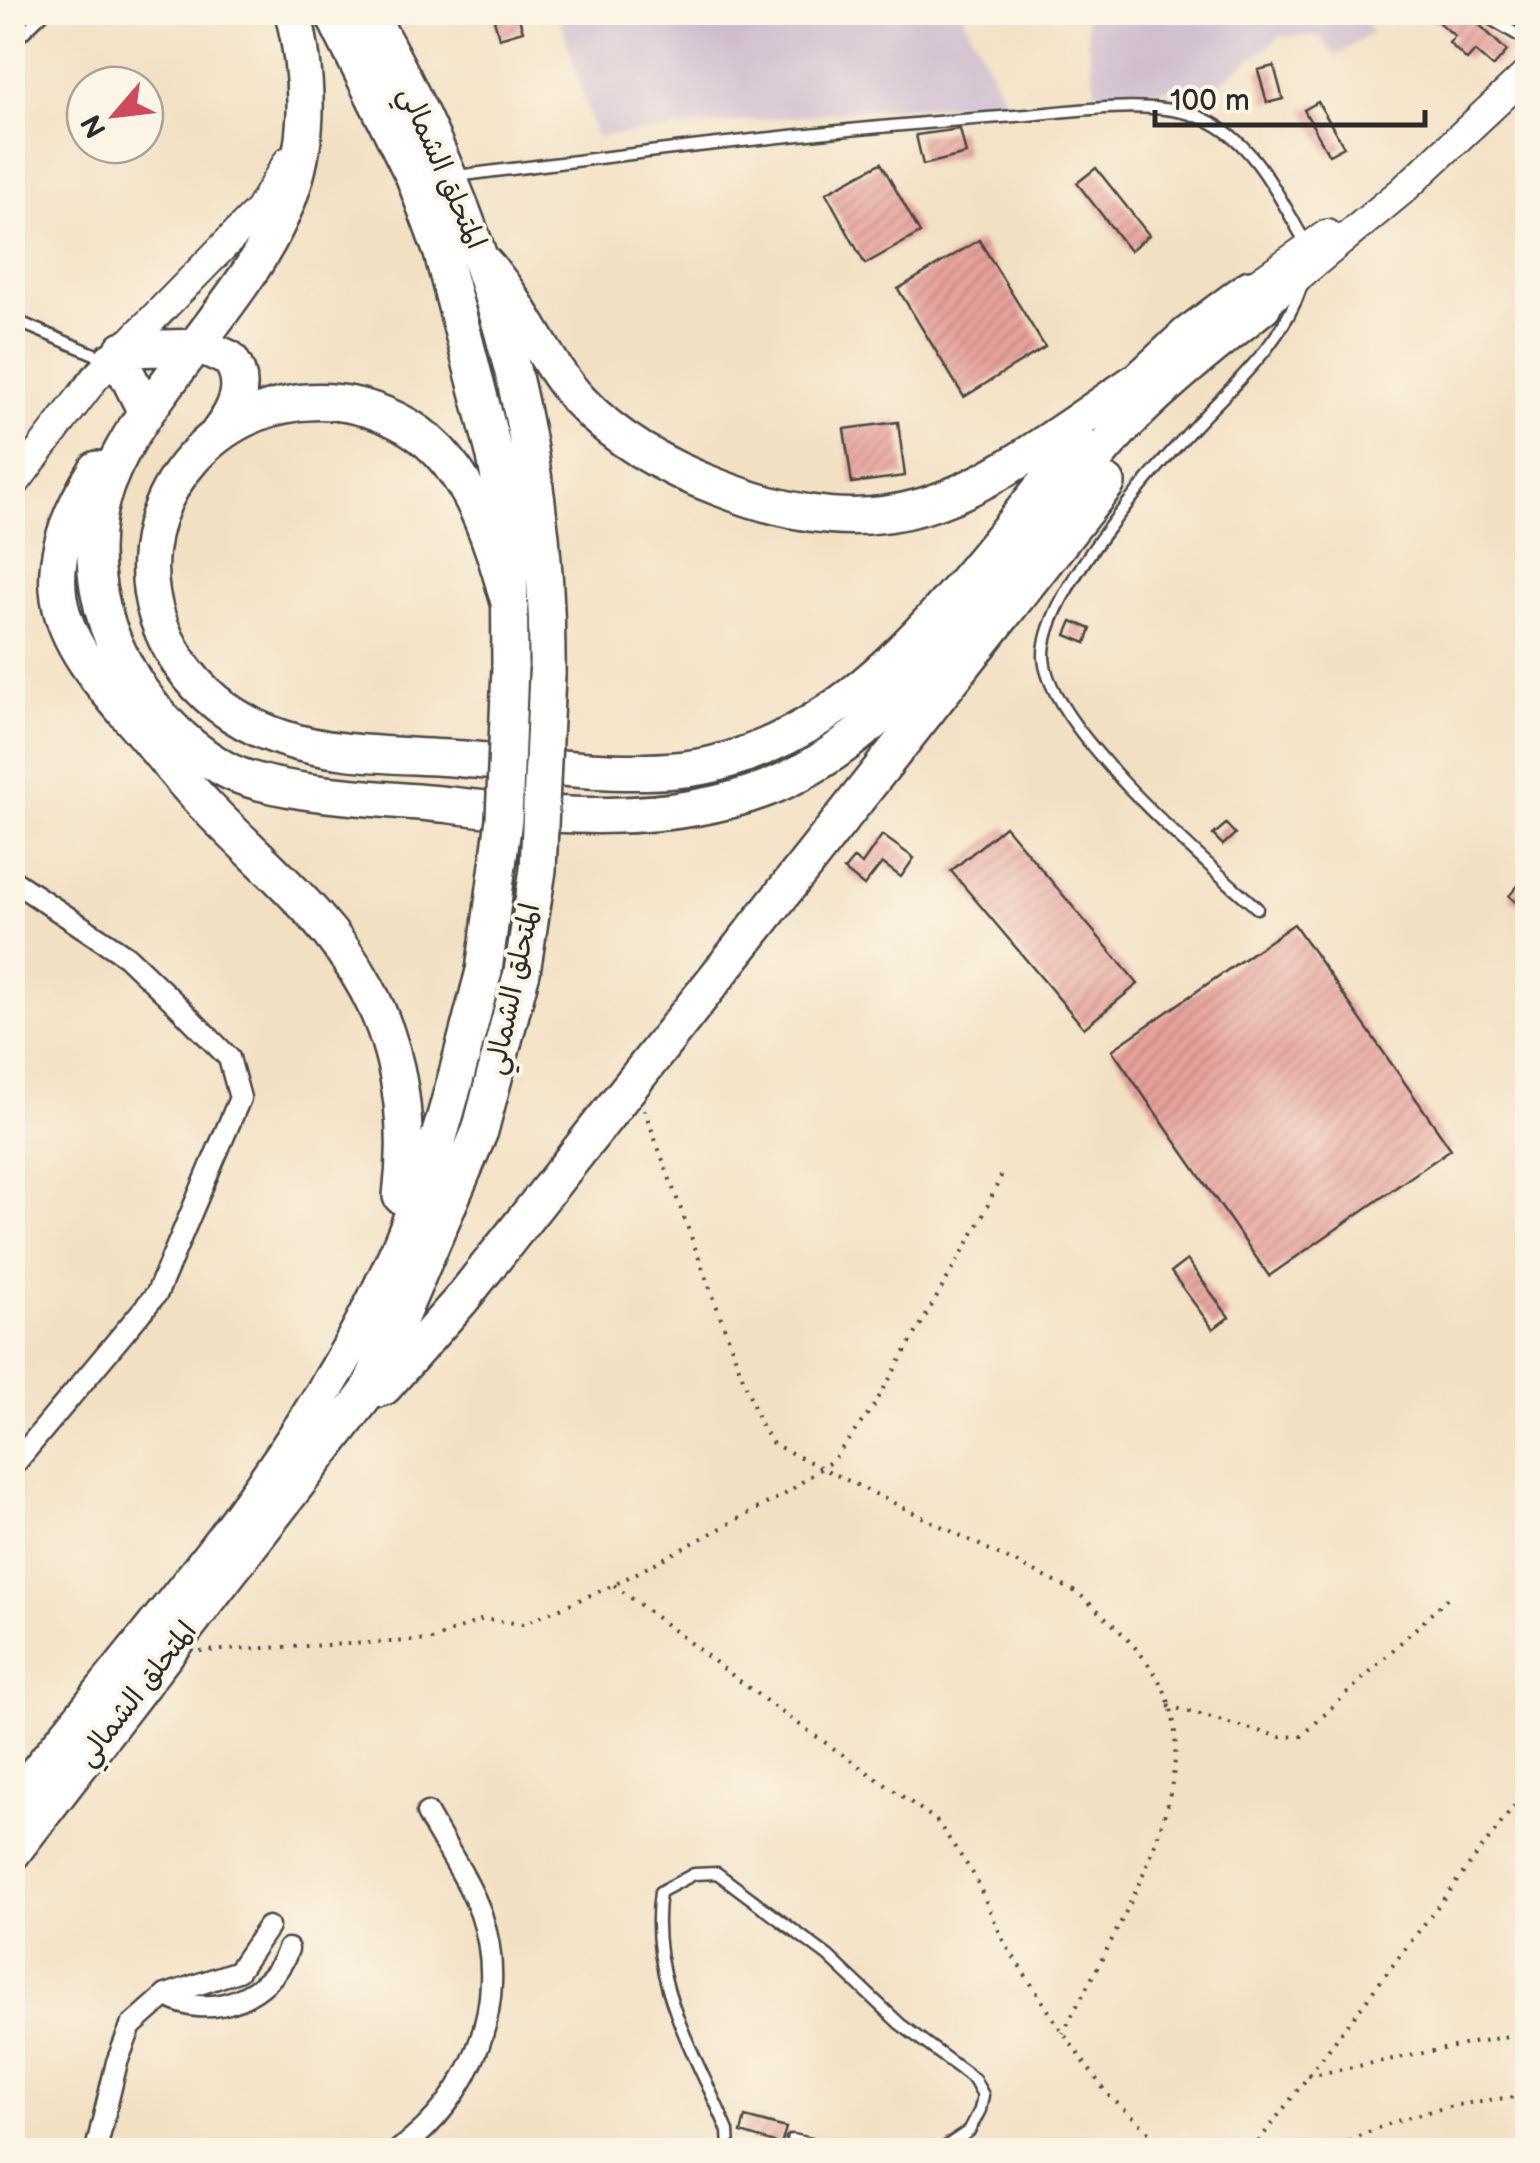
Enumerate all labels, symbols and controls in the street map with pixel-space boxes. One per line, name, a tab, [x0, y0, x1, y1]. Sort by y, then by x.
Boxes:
north arrow	[65, 65, 165, 165]
scale bar	[1155, 65, 1425, 127]
street label: المتحلق الشمالي	[385, 82, 493, 257]
text: 100 m	[1170, 83, 1250, 119]
text: N	[75, 109, 114, 143]
street label: المتحلق الشمالي	[479, 900, 554, 1079]
street label: المتحلق الشمالي	[70, 1615, 209, 1777]

